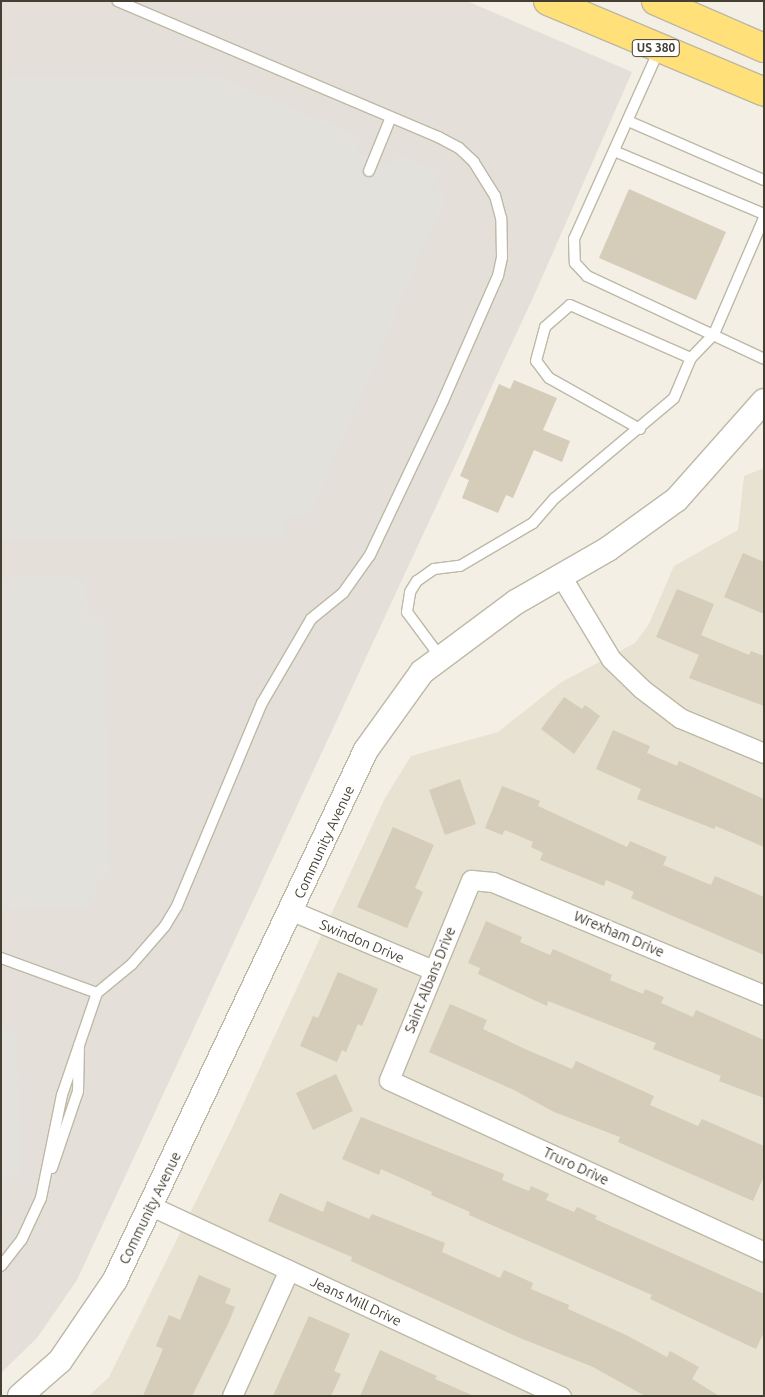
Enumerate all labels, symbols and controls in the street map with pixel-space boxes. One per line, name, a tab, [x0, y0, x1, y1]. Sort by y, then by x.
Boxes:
road number: US 380	[631, 38, 681, 58]
street label: Community Avenue	[290, 783, 358, 901]
street label: Wrexham Drive	[571, 907, 667, 961]
street label: Swindon Drive	[317, 916, 407, 966]
street label: Saint Albans Drive	[401, 924, 459, 1036]
street label: Truro Drive	[541, 1144, 611, 1188]
street label: Community Avenue	[116, 1149, 184, 1267]
street label: Jeans Mill Drive	[308, 1273, 404, 1329]

